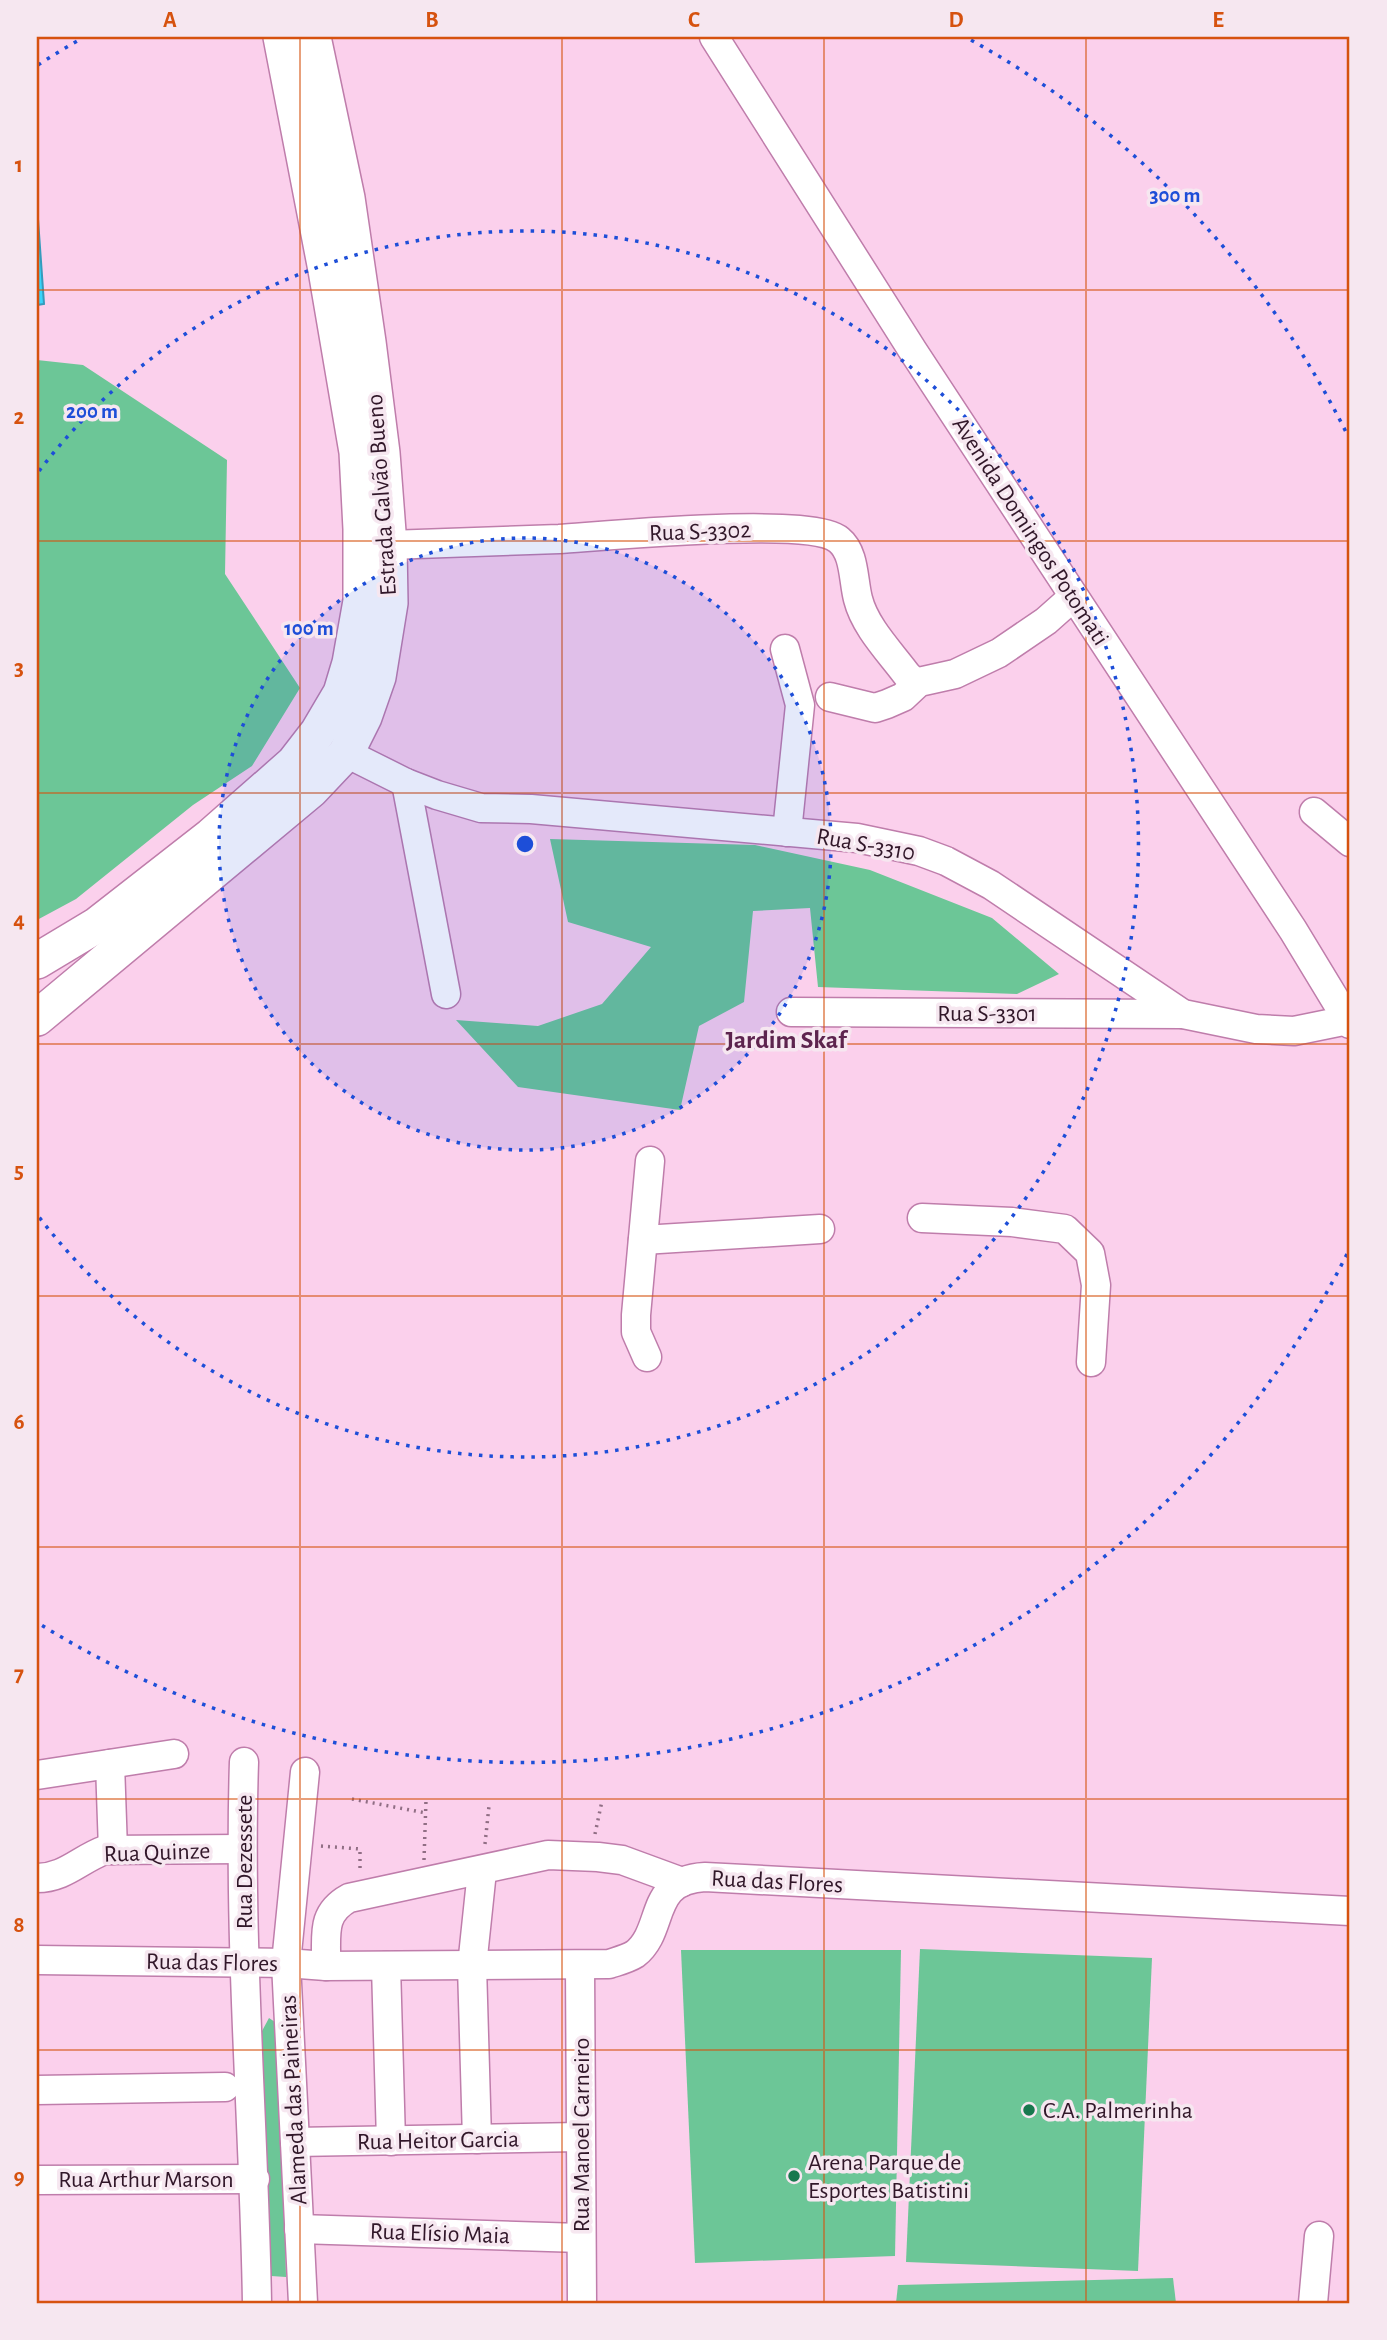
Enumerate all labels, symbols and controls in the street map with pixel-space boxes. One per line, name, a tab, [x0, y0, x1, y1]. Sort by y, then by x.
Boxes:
text: A	[163, 9, 177, 32]
text: B	[425, 9, 439, 32]
text: C	[688, 9, 700, 32]
text: D	[948, 9, 964, 32]
text: E	[1212, 9, 1224, 32]
text: 1	[15, 154, 23, 177]
text: 300 m	[1149, 185, 1201, 206]
street label: Estrada Galvão Bueno	[363, 393, 401, 597]
text: 200 m	[66, 401, 118, 422]
text: 2	[14, 406, 25, 429]
street label: Avenida Domingos Potomati	[947, 413, 1113, 650]
street label: Rua S-3302	[649, 518, 752, 546]
text: 100 m	[284, 618, 334, 639]
text: 3	[14, 657, 24, 680]
street label: Rua S-3310	[815, 825, 917, 865]
centre of rings	[513, 832, 537, 856]
text: 4	[13, 909, 25, 932]
street label: Rua S-3301	[937, 1002, 1037, 1026]
district label: Jardim Skaf	[725, 1027, 849, 1053]
text: 5	[14, 1160, 24, 1183]
text: 6	[13, 1411, 25, 1434]
text: 7	[14, 1663, 24, 1686]
street label: Rua Dezessete	[233, 1795, 257, 1929]
street label: Rua Quinze	[103, 1839, 211, 1867]
street label: Rua das Flores	[710, 1867, 844, 1897]
text: 8	[13, 1914, 25, 1937]
street label: Rua das Flores	[146, 1950, 278, 1976]
street label: Alameda das Paineiras	[277, 1994, 311, 2206]
street label: Rua Manoel Carneiro	[570, 2038, 594, 2232]
place label: C.A. Palmerinha	[1043, 2099, 1193, 2123]
marker: C.A. Palmerinha	[1021, 2102, 1037, 2118]
street label: Rua Heitor Garcia	[357, 2128, 519, 2154]
place label: Arena Parque de Esportes Batistini	[808, 2151, 969, 2203]
text: 9	[13, 2166, 25, 2189]
street label: Rua Arthur Marson	[58, 2168, 234, 2192]
marker: Arena Parque de Esportes Batistini	[786, 2168, 802, 2184]
street label: Rua Elísio Maia	[369, 2220, 511, 2248]

